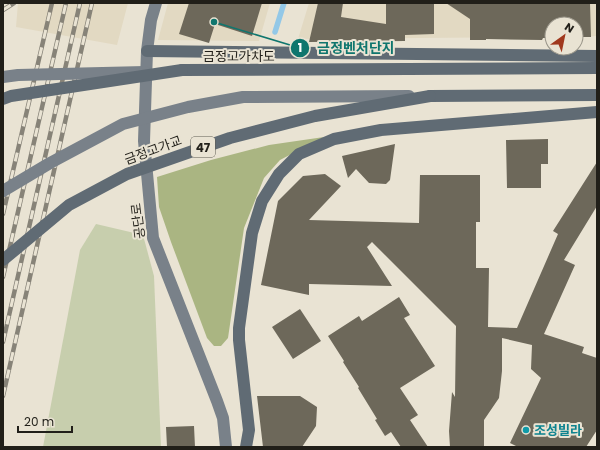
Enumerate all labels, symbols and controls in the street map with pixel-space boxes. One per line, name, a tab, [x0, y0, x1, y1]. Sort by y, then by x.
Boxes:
north arrow	[544, 16, 584, 56]
text: N	[562, 19, 577, 37]
callout: 금정벤처단지	[290, 35, 403, 61]
text: 금정벤처단지	[317, 38, 395, 58]
text: 1	[298, 39, 302, 56]
street label: 금정고가차도	[203, 47, 275, 66]
street label: 금정고가교	[122, 131, 184, 169]
road number: 47	[191, 137, 215, 157]
street label: 공단로	[126, 202, 150, 240]
scale bar	[18, 408, 72, 434]
text: 20 m	[24, 413, 54, 430]
place label: 조성빌라	[534, 421, 582, 440]
marker: 조성빌라	[521, 425, 531, 435]

